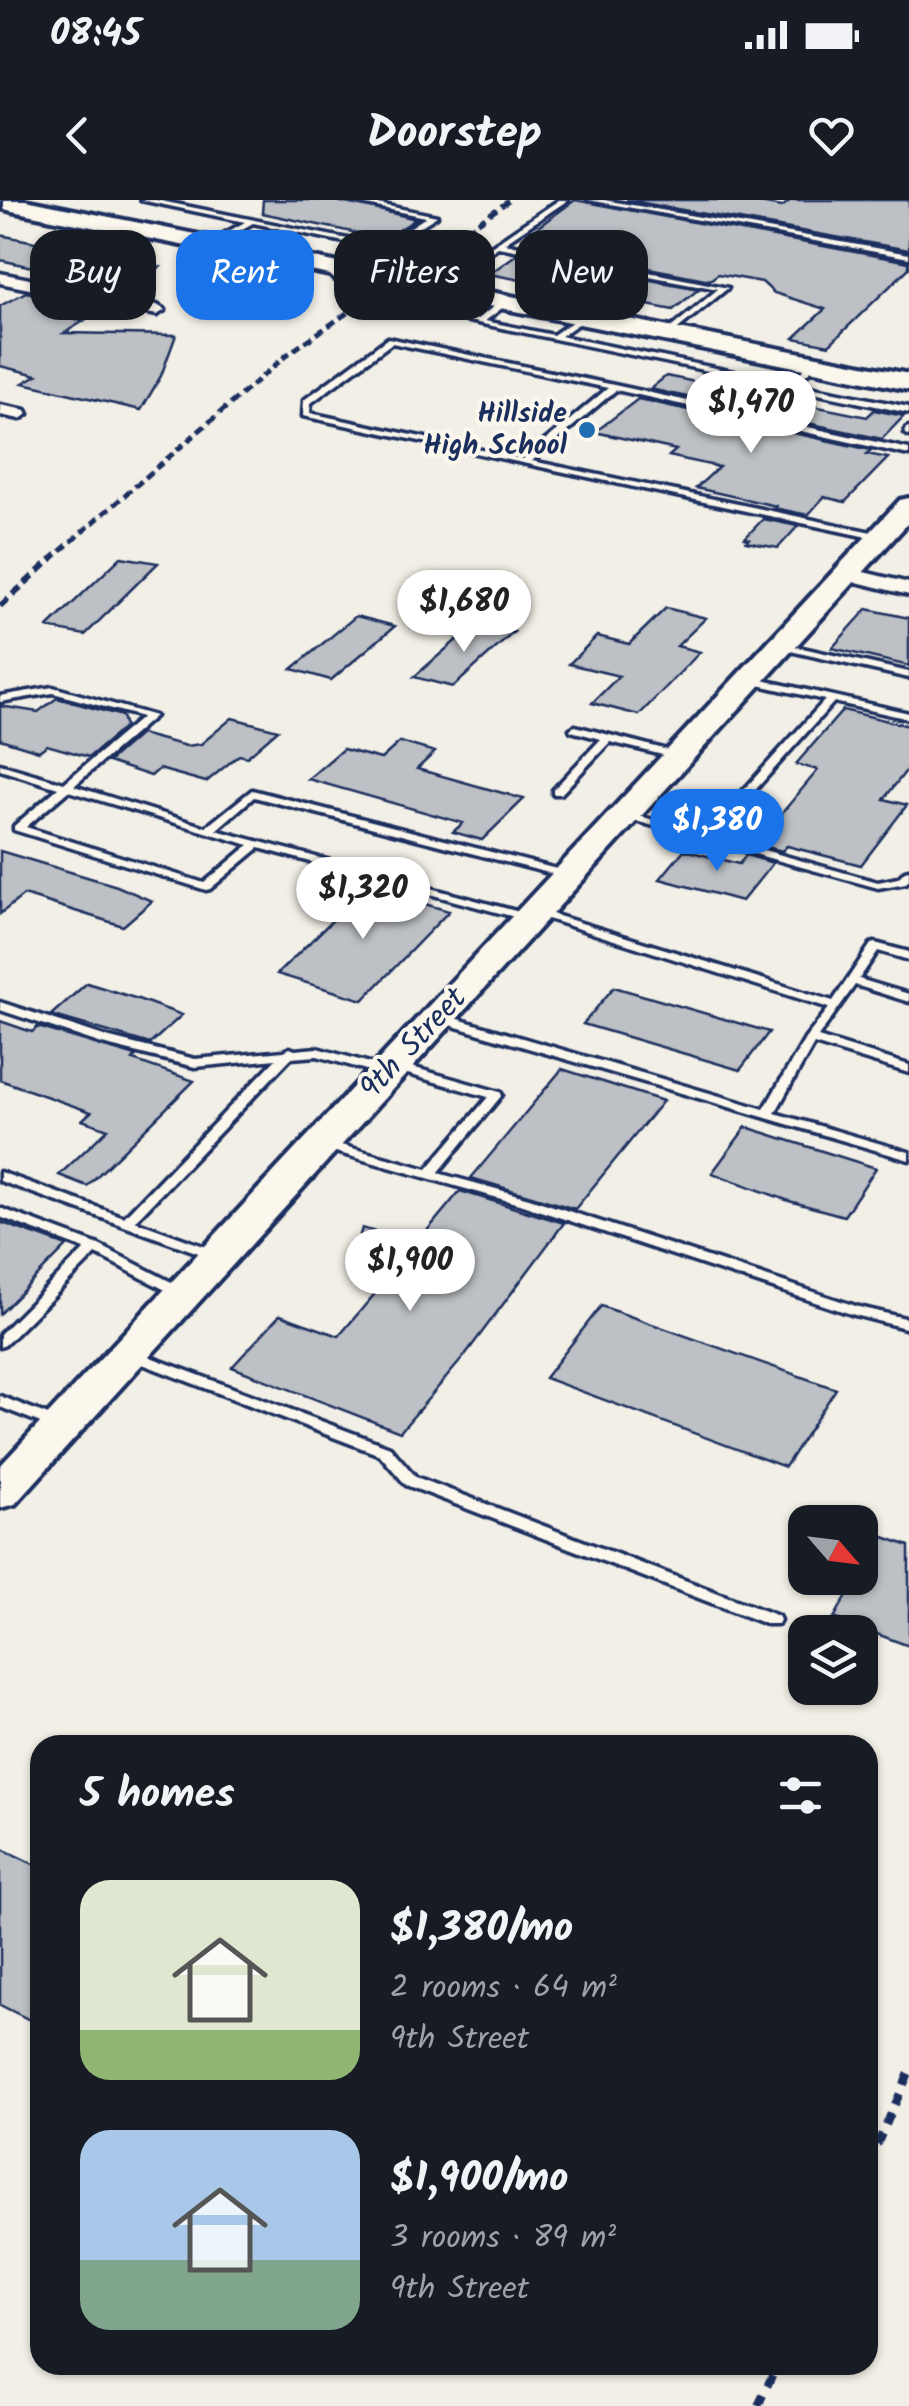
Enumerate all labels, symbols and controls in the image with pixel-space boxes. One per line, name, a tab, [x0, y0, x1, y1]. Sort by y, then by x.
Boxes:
text: 08:45	[50, 5, 141, 65]
text: Doorstep	[367, 99, 542, 171]
icon: back	[50, 108, 105, 163]
icon: heart	[804, 108, 859, 163]
chip: Buy	[30, 230, 156, 320]
chip: Rent	[176, 230, 314, 320]
chip: Filters	[334, 230, 495, 320]
chip: New	[515, 230, 648, 320]
pin: $1,470	[670, 371, 832, 456]
text: $1,470	[708, 378, 794, 429]
place label: Hillside High School	[424, 392, 568, 469]
marker: Hillside High School	[576, 419, 598, 441]
pin: $1,680	[383, 570, 545, 655]
text: $1,680	[419, 577, 509, 628]
pin: $1,380	[636, 789, 798, 874]
text: $1,380	[672, 796, 762, 847]
pin: $1,320	[282, 857, 444, 942]
text: $1,320	[318, 864, 408, 915]
street label: 9th Street	[348, 975, 481, 1112]
pin: $1,900	[329, 1229, 491, 1314]
text: $1,900	[367, 1236, 453, 1287]
north arrow	[788, 1505, 878, 1595]
map controls	[788, 1505, 878, 1705]
button: layers	[788, 1615, 878, 1705]
text: 5 homes	[80, 1762, 235, 1829]
icon: filters	[773, 1768, 828, 1823]
text: $1,380/mo	[390, 1896, 573, 1963]
icon: home	[160, 1920, 280, 2040]
text: 2 rooms · 64 m²	[390, 1963, 617, 2014]
text: 9th Street	[390, 2014, 529, 2065]
text: $1,900/mo	[390, 2146, 568, 2213]
icon: home	[160, 2170, 280, 2290]
text: 3 rooms · 89 m²	[390, 2213, 616, 2264]
text: 9th Street	[390, 2264, 529, 2315]

